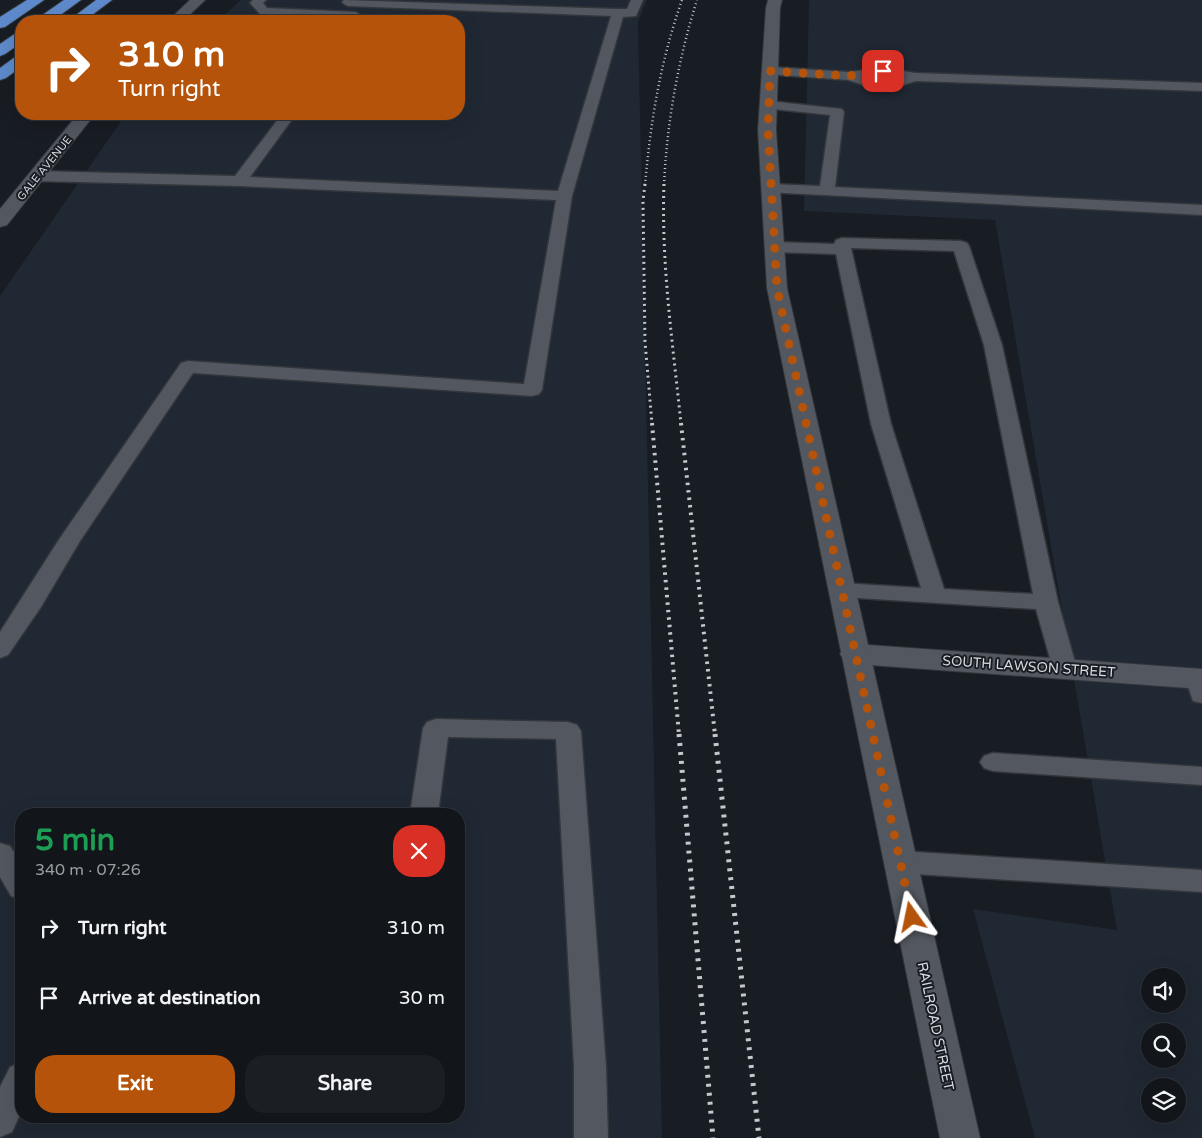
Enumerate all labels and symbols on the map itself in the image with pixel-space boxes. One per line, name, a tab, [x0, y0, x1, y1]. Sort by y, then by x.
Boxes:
pin	[862, 50, 904, 92]
street label: GALE AVENUE	[14, 133, 74, 203]
street label: SOUTH LAWSON STREET	[942, 652, 1117, 681]
position arrow	[885, 890, 937, 942]
street label: RAILROAD STREET	[914, 960, 958, 1092]

